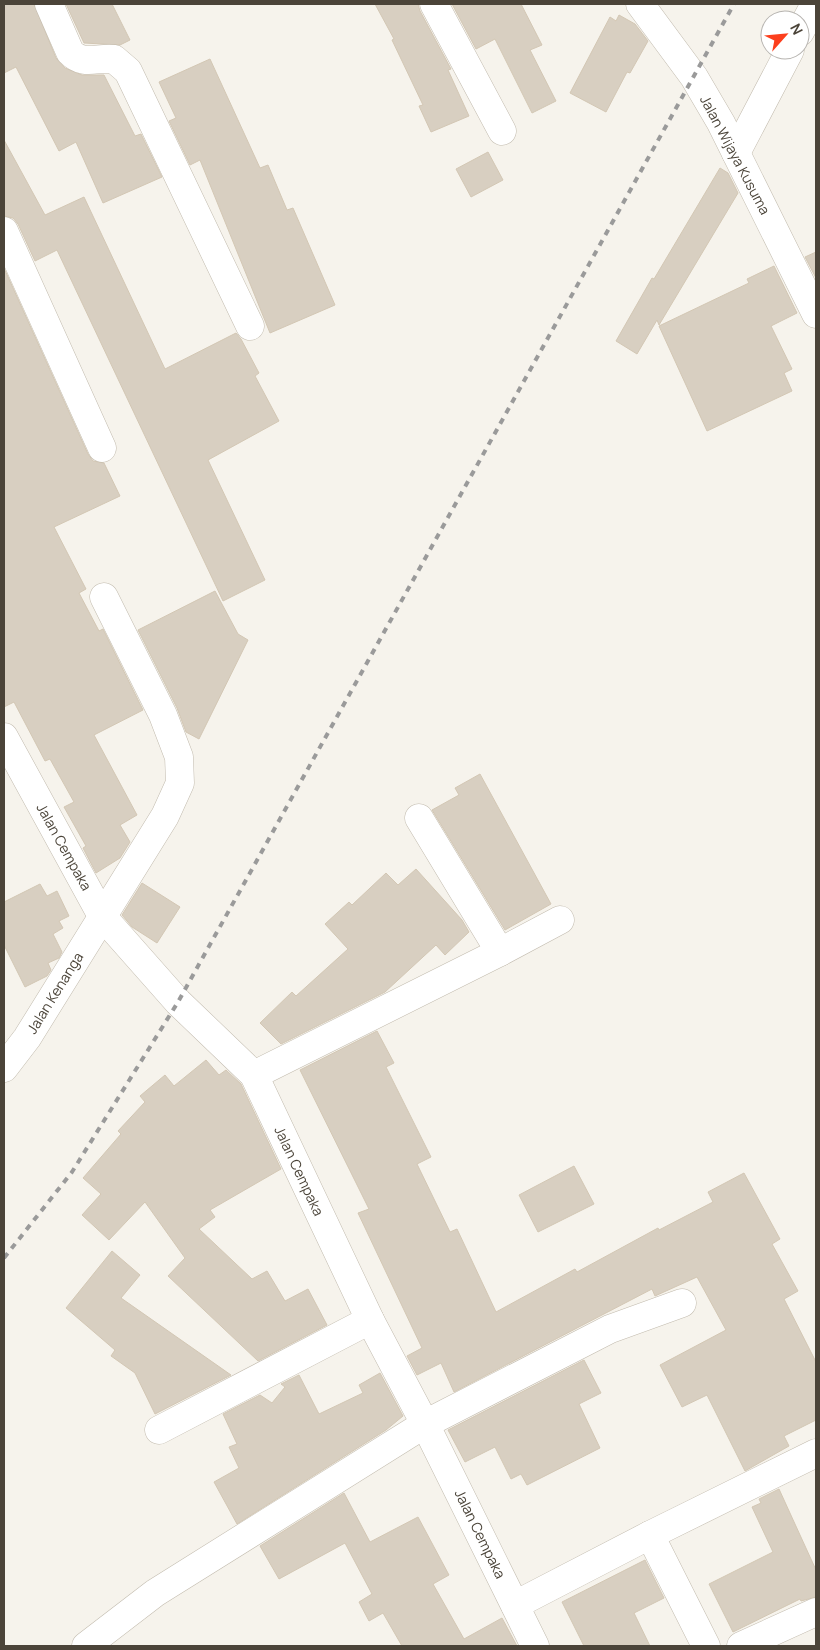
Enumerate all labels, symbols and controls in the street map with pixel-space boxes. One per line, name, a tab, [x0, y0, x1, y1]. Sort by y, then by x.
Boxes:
north arrow	[760, 10, 810, 60]
text: N	[786, 20, 808, 38]
street label: Jalan Wijaya Kusuma	[696, 92, 775, 218]
street label: Jalan Cempaka	[33, 800, 96, 894]
street label: Jalan Kenanga	[22, 948, 87, 1037]
street label: Jalan Cempaka	[270, 1123, 329, 1219]
street label: Jalan Cempaka	[451, 1486, 510, 1582]

